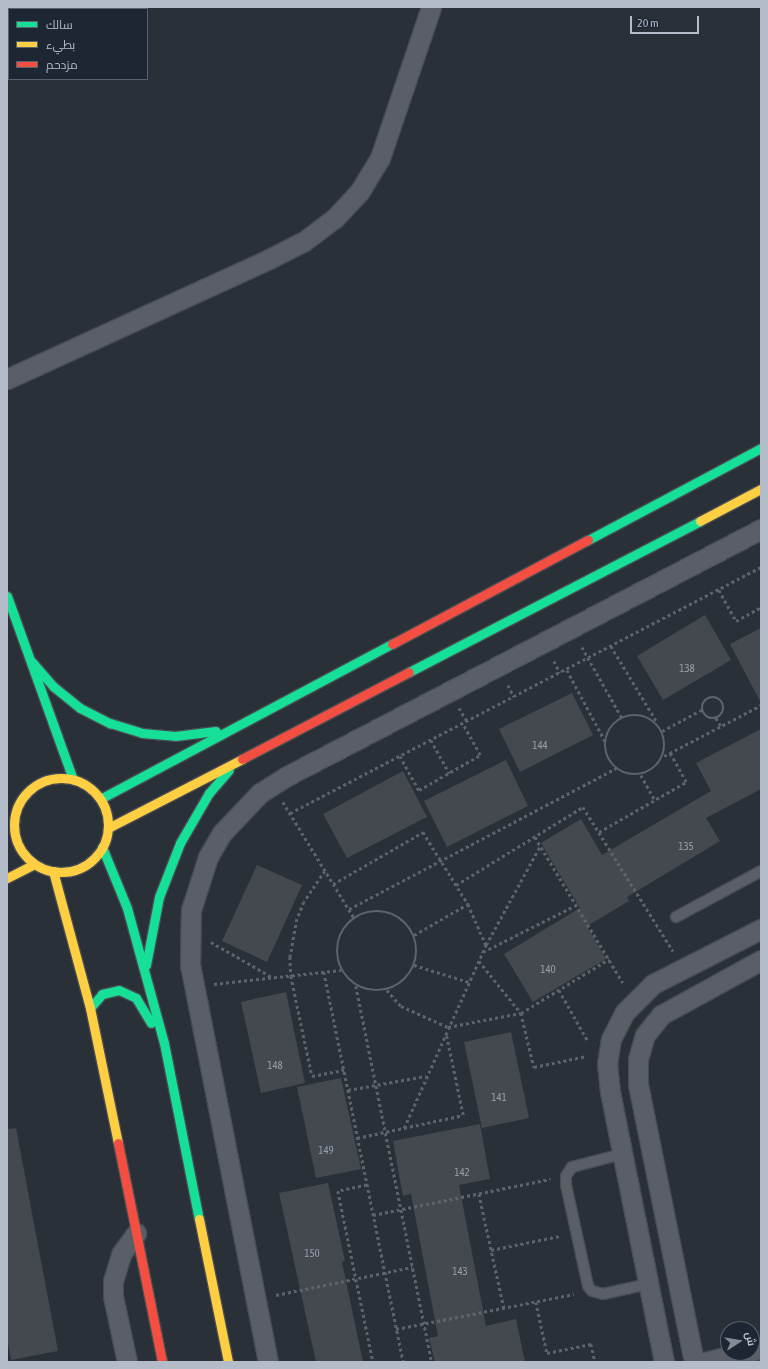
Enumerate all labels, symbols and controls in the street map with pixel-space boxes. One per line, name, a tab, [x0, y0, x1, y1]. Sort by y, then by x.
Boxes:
legend	[8, 8, 148, 80]
scale bar	[632, 8, 701, 34]
text: 20 m	[637, 16, 659, 30]
text: سالك	[46, 18, 73, 32]
text: بطيء	[46, 38, 75, 52]
text: مزدحم	[46, 58, 78, 72]
house number: 138	[679, 661, 695, 675]
house number: 144	[532, 738, 548, 752]
house number: 135	[678, 839, 694, 853]
house number: 140	[540, 962, 556, 976]
house number: 148	[267, 1058, 283, 1072]
house number: 141	[491, 1090, 507, 1104]
house number: 149	[318, 1143, 334, 1157]
house number: 142	[454, 1165, 470, 1179]
house number: 150	[304, 1246, 320, 1260]
house number: 143	[452, 1264, 468, 1278]
north arrow	[720, 1321, 760, 1361]
text: ش	[743, 1331, 758, 1347]

